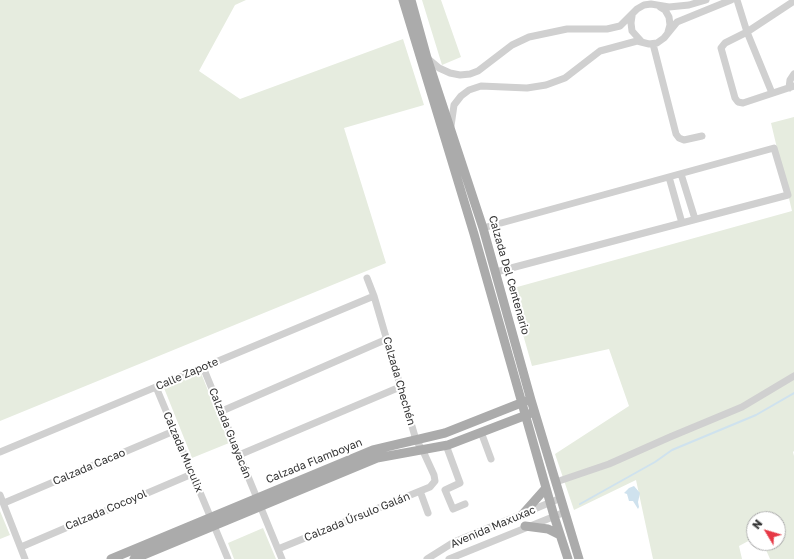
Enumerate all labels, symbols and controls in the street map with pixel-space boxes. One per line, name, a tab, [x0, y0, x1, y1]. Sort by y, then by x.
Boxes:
street label: Calzada Del Centenario	[486, 214, 532, 336]
street label: Calzada Chechén	[380, 335, 418, 427]
street label: Calle Zapote	[154, 355, 220, 393]
street label: Calzada Guayacán	[206, 386, 254, 480]
street label: Calzada Muculix	[160, 410, 206, 494]
street label: Calzada Flamboyan	[264, 436, 364, 486]
street label: Calzada Cacao	[51, 446, 127, 488]
street label: Calzada Cocoyol	[63, 487, 149, 533]
street label: Calzada Úrsulo Galán	[302, 490, 412, 544]
street label: Avenida Maxuxac	[449, 503, 537, 551]
north arrow	[746, 511, 786, 551]
text: N	[749, 517, 765, 531]

